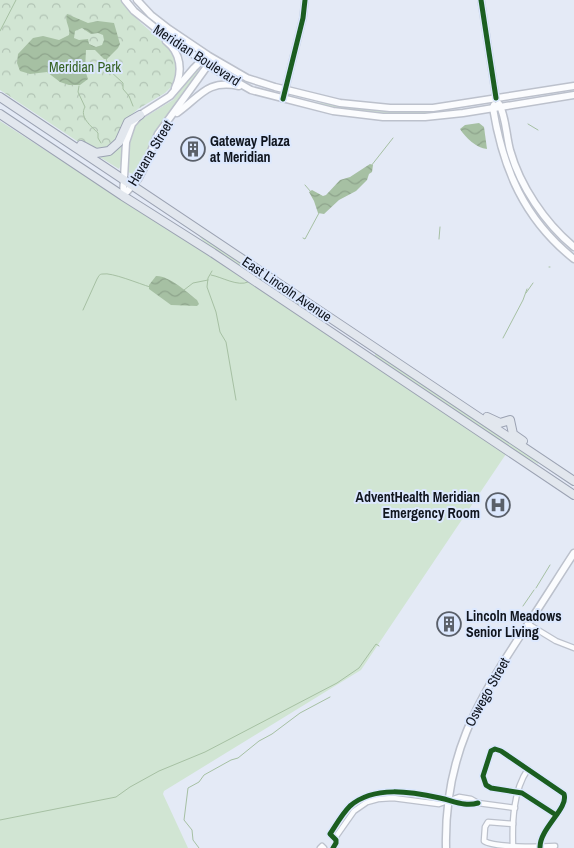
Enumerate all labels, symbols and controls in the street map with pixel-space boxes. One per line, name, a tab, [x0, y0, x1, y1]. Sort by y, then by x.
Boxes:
street label: Meridian Boulevard	[150, 20, 244, 90]
park label: Meridian Park	[49, 58, 121, 76]
street label: Havana Street	[123, 117, 177, 189]
place label: Gateway Plaza at Meridian	[210, 132, 290, 166]
building icon: Gateway Plaza at Meridian	[180, 136, 206, 162]
street label: East Lincoln Avenue	[239, 252, 335, 326]
place label: AdventHealth Meridian Emergency Room	[356, 488, 480, 522]
hospital icon: AdventHealth Meridian Emergency Room	[485, 492, 511, 518]
place label: Lincoln Meadows Senior Living	[466, 607, 562, 641]
building icon: Lincoln Meadows Senior Living	[436, 611, 462, 637]
street label: Oswego Street	[461, 654, 513, 730]

